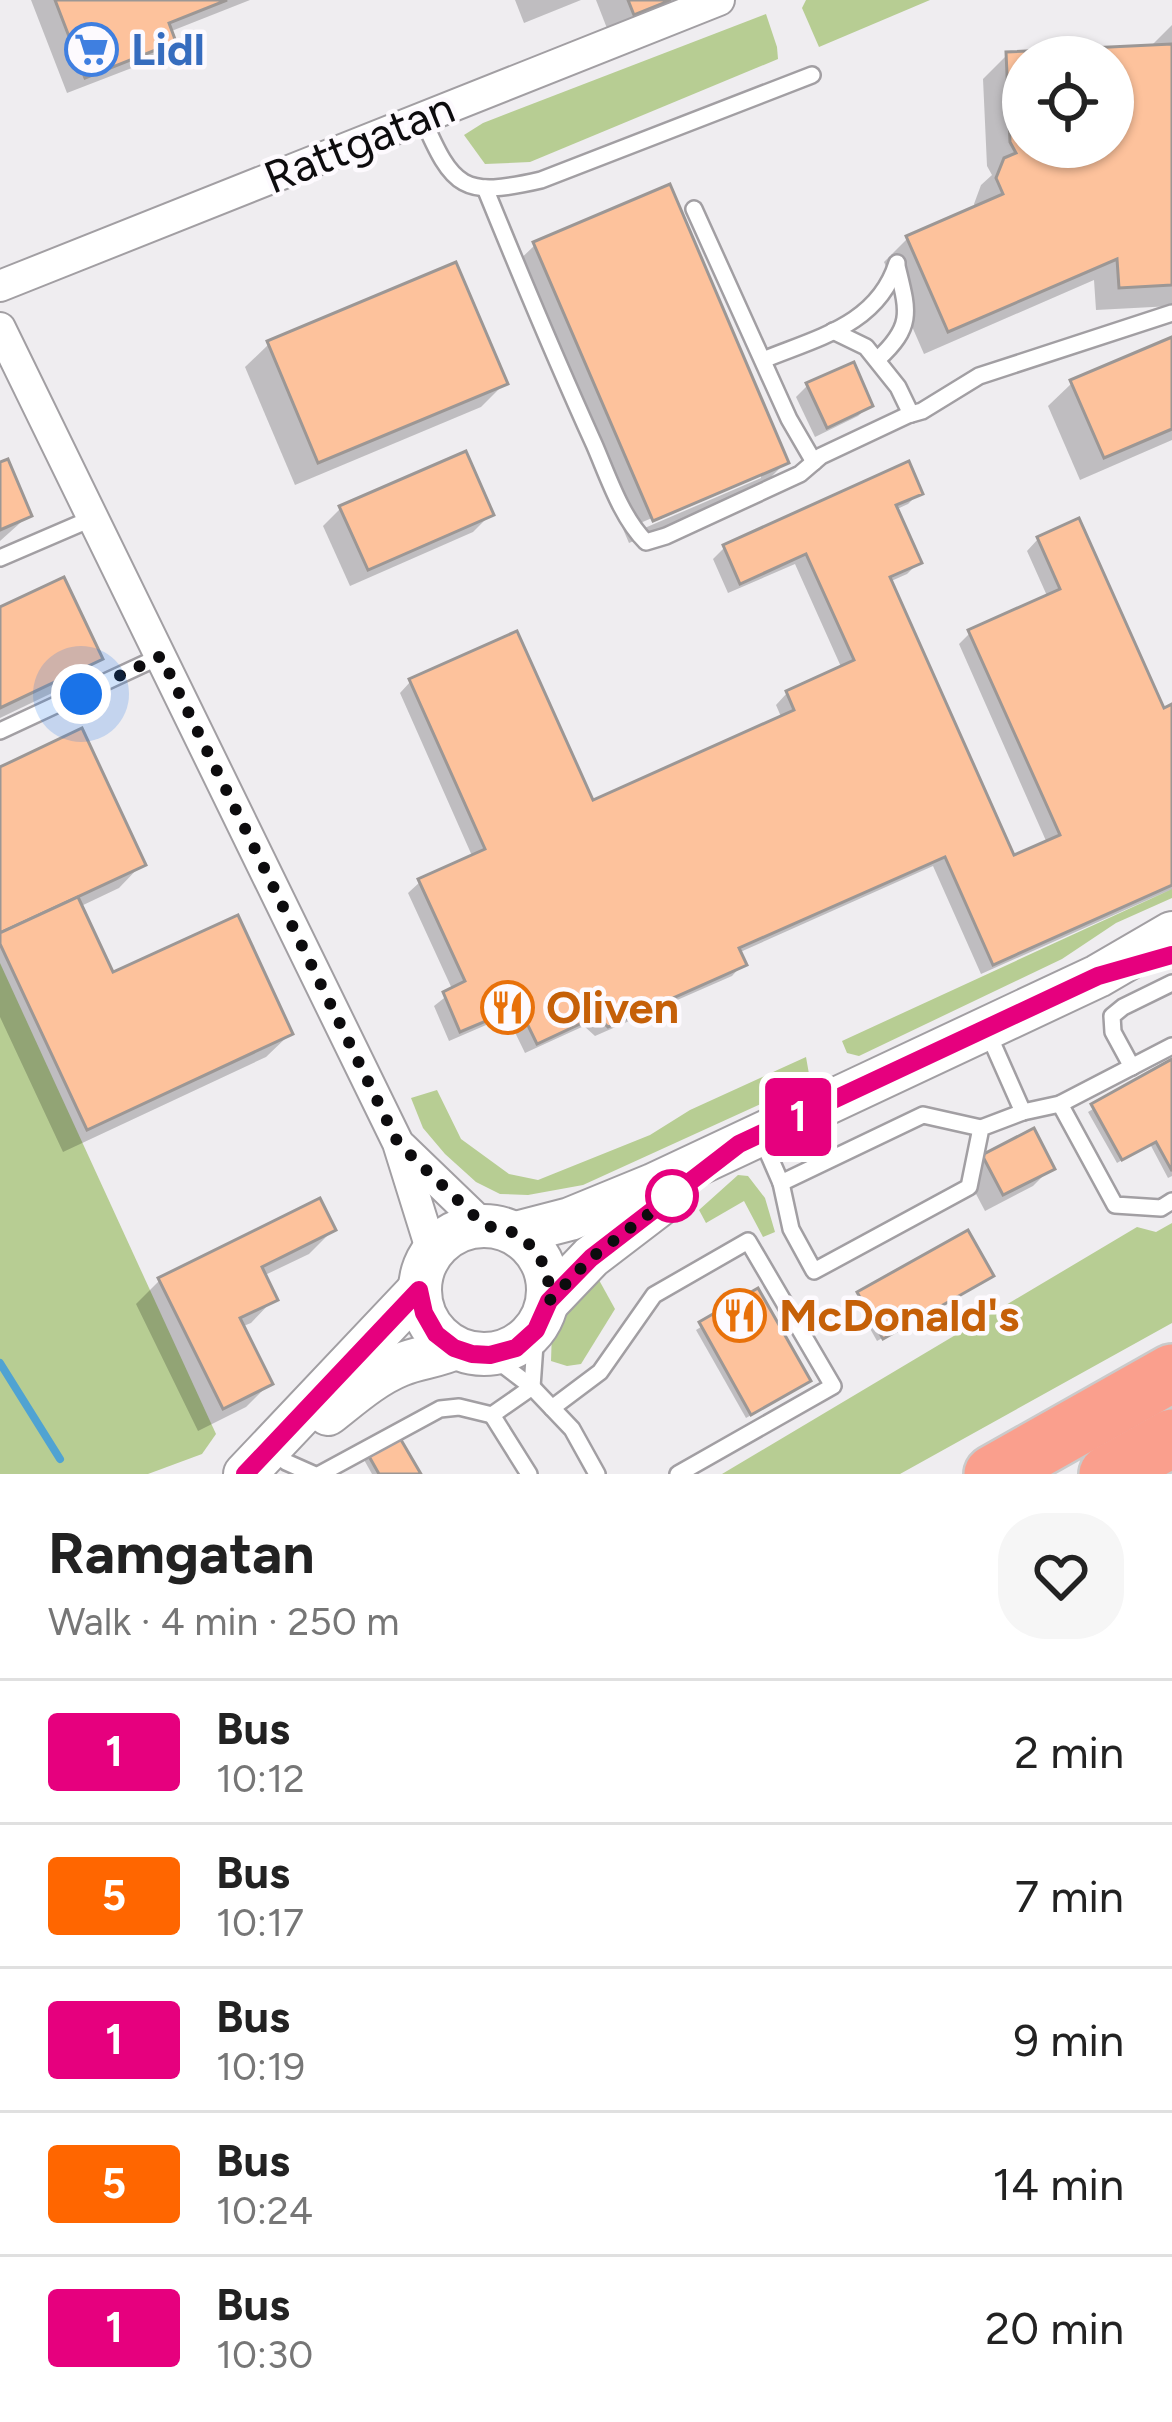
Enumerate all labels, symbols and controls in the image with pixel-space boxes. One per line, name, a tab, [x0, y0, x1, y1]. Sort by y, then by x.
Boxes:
supermarket icon: Lidl	[64, 21, 120, 77]
place label: Lidl	[131, 22, 205, 76]
map controls	[1002, 36, 1134, 168]
button: locate	[1002, 36, 1134, 168]
street label: Rattgatan	[256, 80, 462, 204]
your location	[51, 664, 111, 724]
restaurant icon: Oliven	[479, 979, 535, 1035]
place label: Oliven	[546, 980, 679, 1034]
line badge: 1	[759, 1078, 837, 1156]
text: 1	[789, 1091, 807, 1142]
unlabelled marker	[647, 1171, 697, 1221]
restaurant icon: McDonald's	[712, 1287, 768, 1343]
place label: McDonald's	[779, 1288, 1019, 1342]
button: heart	[998, 1513, 1124, 1639]
text: Ramgatan	[48, 1519, 315, 1587]
text: Walk · 4 min · 250 m	[48, 1598, 399, 1645]
text: Bus	[216, 1701, 290, 1755]
text: 2 min	[1014, 1725, 1124, 1779]
text: 1	[105, 1726, 123, 1777]
text: 10:12	[216, 1755, 305, 1802]
text: Bus	[216, 1845, 290, 1899]
text: 7 min	[1015, 1869, 1124, 1923]
text: 5	[102, 1870, 126, 1921]
text: 10:17	[216, 1899, 304, 1946]
text: Bus	[216, 1989, 290, 2043]
text: 9 min	[1014, 2013, 1124, 2067]
text: 1	[105, 2014, 123, 2065]
text: 10:19	[216, 2043, 305, 2090]
text: Bus	[216, 2133, 290, 2187]
text: 14 min	[993, 2157, 1124, 2211]
text: 5	[102, 2158, 126, 2209]
text: 10:24	[216, 2187, 313, 2234]
text: Bus	[216, 2277, 290, 2331]
text: 20 min	[985, 2301, 1124, 2355]
text: 1	[105, 2302, 123, 2353]
text: 10:30	[216, 2331, 313, 2378]

